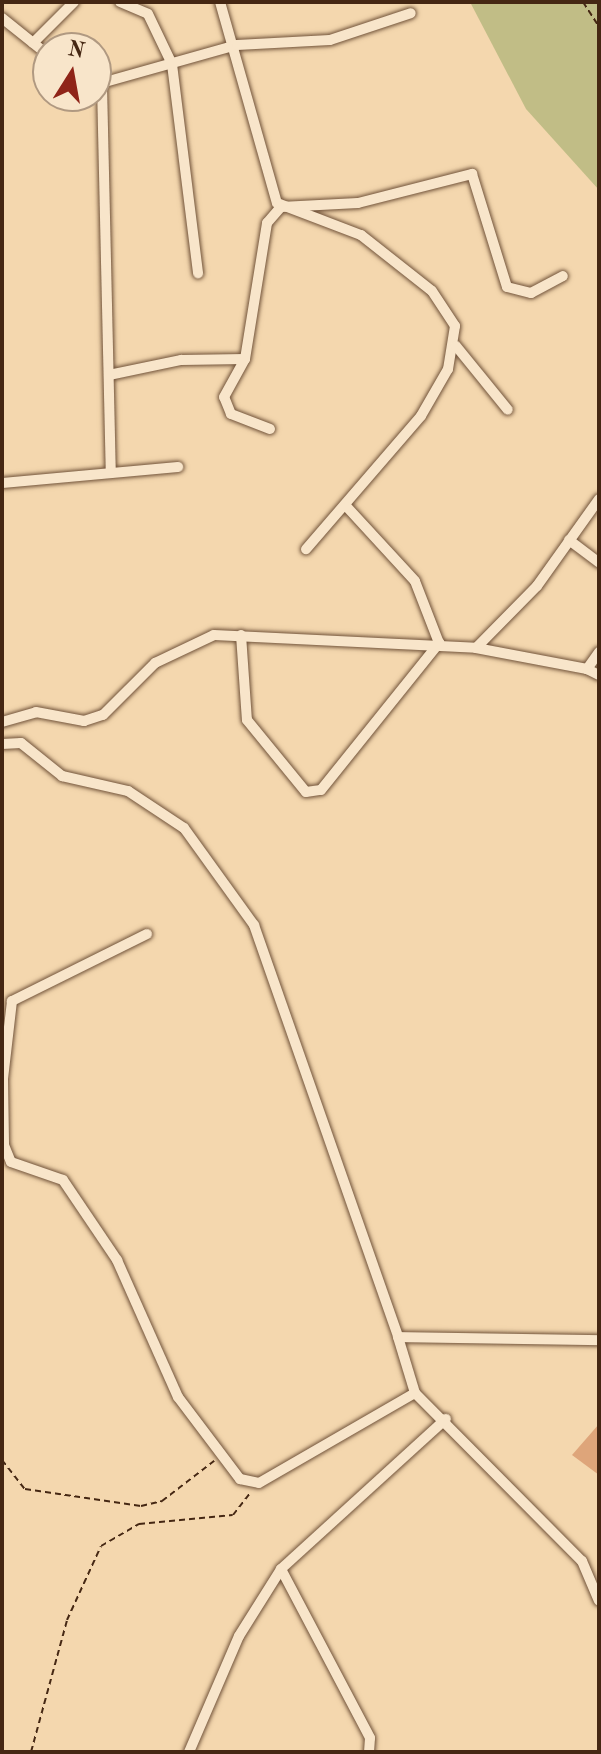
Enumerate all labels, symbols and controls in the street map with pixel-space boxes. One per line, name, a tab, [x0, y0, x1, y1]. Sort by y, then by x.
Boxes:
north arrow	[32, 32, 112, 112]
text: N	[66, 38, 87, 63]

